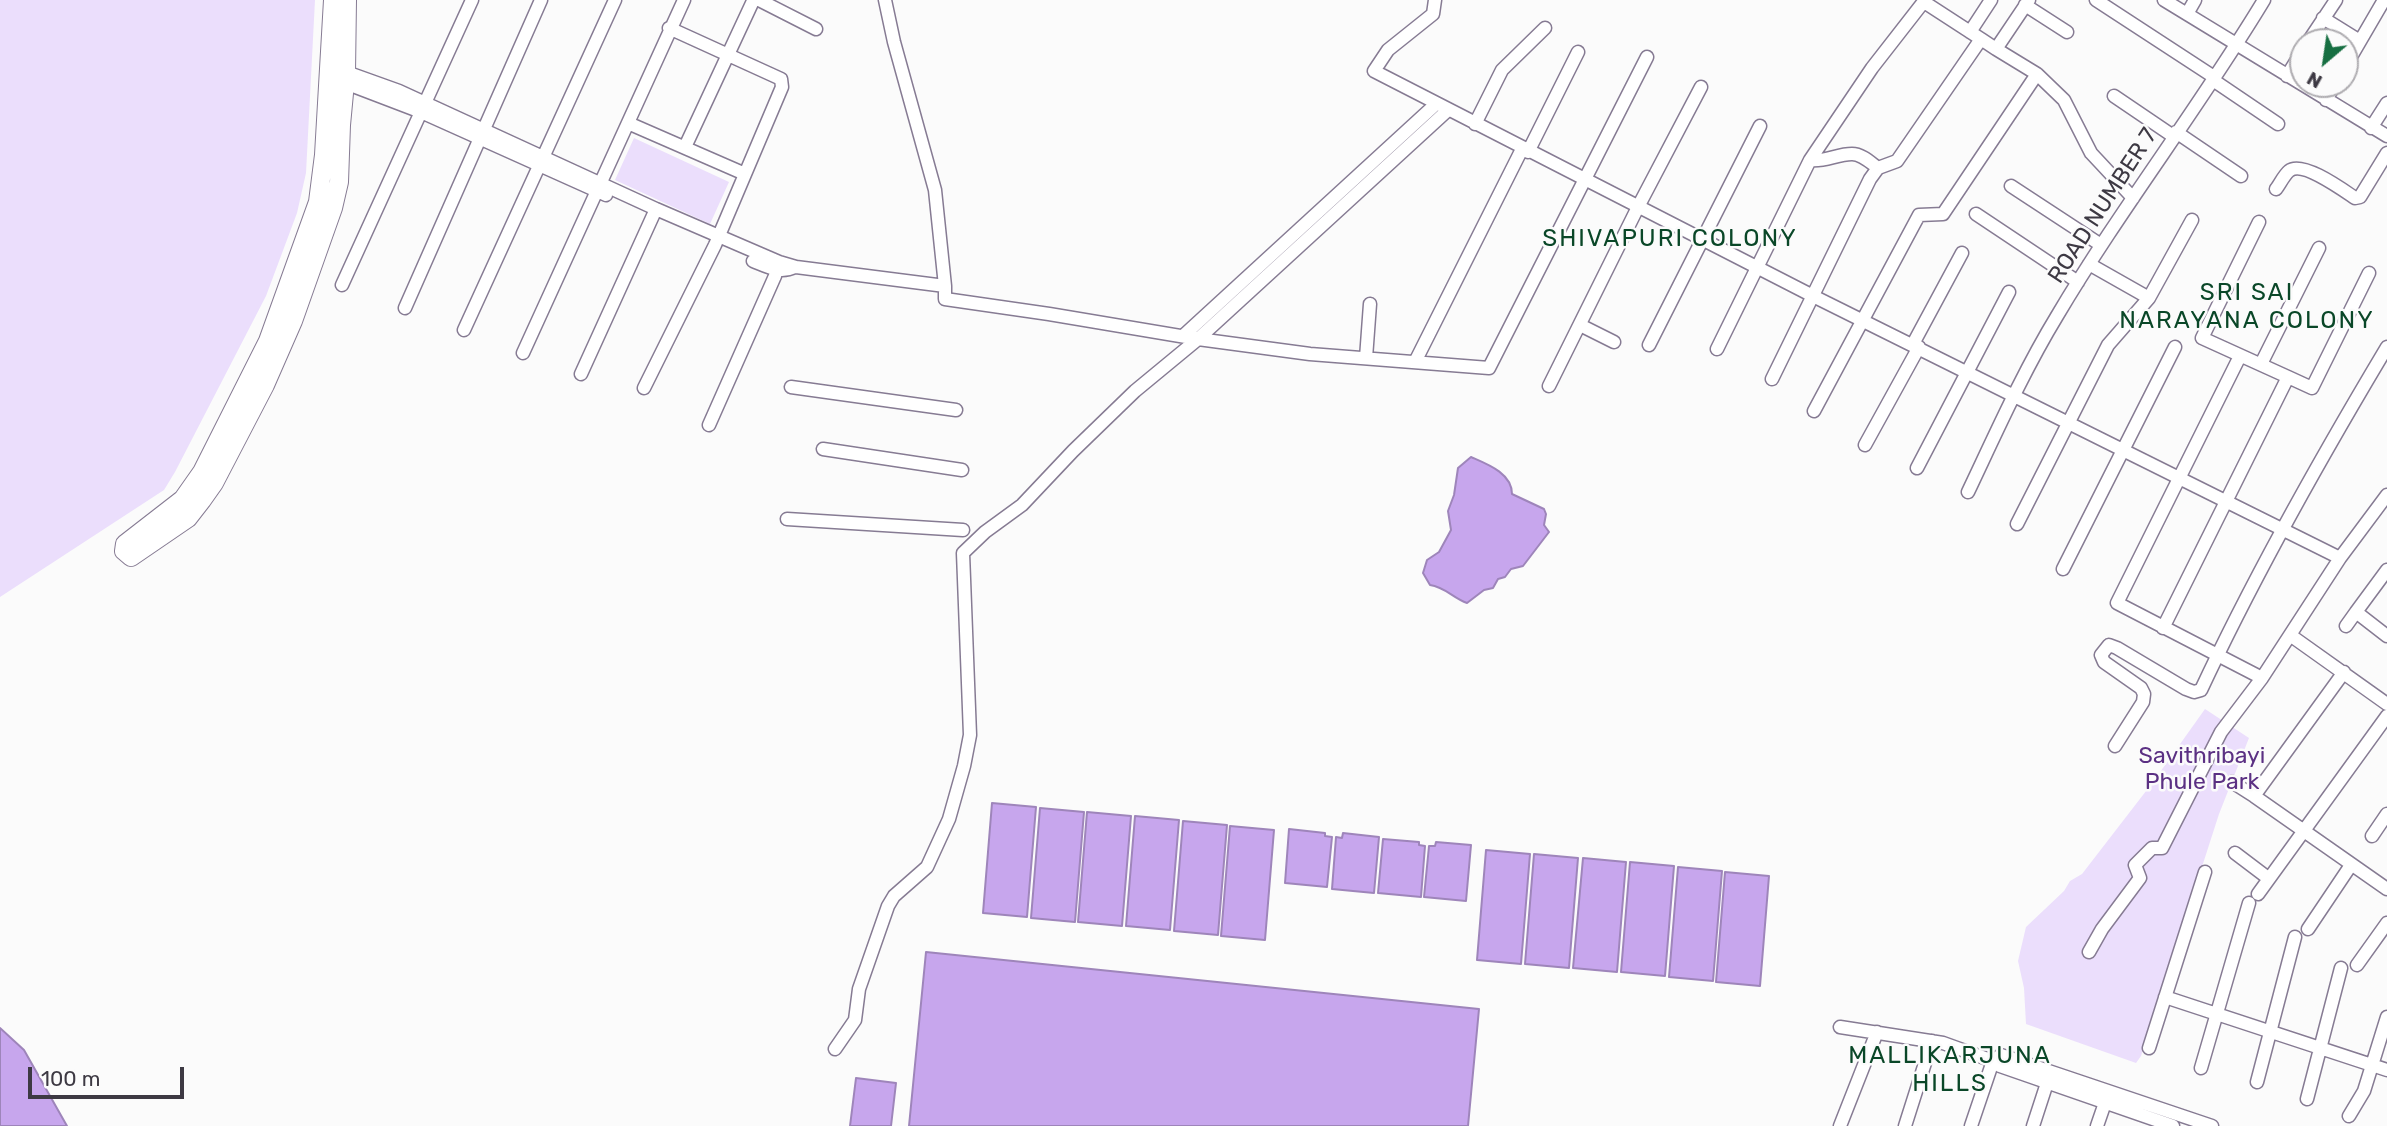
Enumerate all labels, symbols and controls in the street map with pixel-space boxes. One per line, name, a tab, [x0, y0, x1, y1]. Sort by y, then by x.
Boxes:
north arrow	[2289, 28, 2359, 98]
text: N	[2303, 67, 2326, 93]
street label: ROAD NUMBER 7	[2043, 123, 2163, 289]
district label: SHIVAPURI COLONY	[1544, 225, 1796, 253]
district label: SRI SAI NARAYANA COLONY	[2121, 279, 2373, 335]
park label: Savithribayi Phule Park	[2139, 742, 2265, 796]
district label: MALLIKARJUNA HILLS	[1850, 1042, 2050, 1098]
scale bar	[32, 1052, 187, 1096]
text: 100 m	[41, 1066, 100, 1091]

